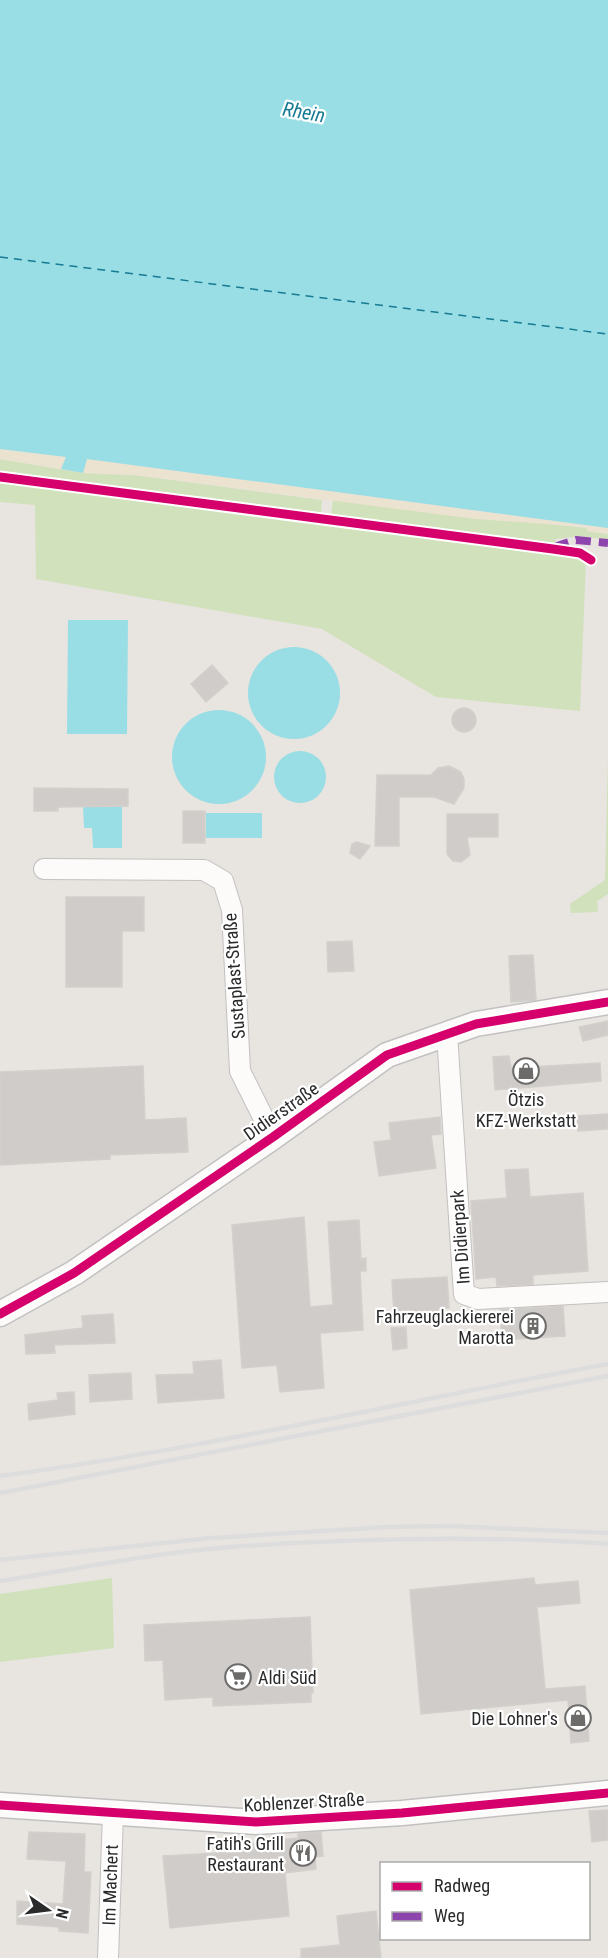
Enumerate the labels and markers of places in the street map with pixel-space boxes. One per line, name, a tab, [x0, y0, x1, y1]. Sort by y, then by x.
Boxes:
shop icon: Ötzis KFZ-Werkstatt	[511, 1056, 541, 1086]
place label: Ötzis KFZ-Werkstatt	[476, 1089, 576, 1131]
place label: Fahrzeuglackiererei Marotta	[376, 1306, 514, 1348]
building icon: Fahrzeuglackiererei Marotta	[518, 1311, 548, 1341]
supermarket icon: Aldi Süd	[223, 1662, 253, 1692]
place label: Aldi Süd	[258, 1667, 317, 1688]
shop icon: Die Lohner's	[563, 1703, 593, 1733]
place label: Die Lohner's	[471, 1708, 558, 1729]
place label: Fatih's Grill Restaurant	[206, 1833, 284, 1875]
restaurant icon: Fatih's Grill Restaurant	[288, 1838, 318, 1868]

